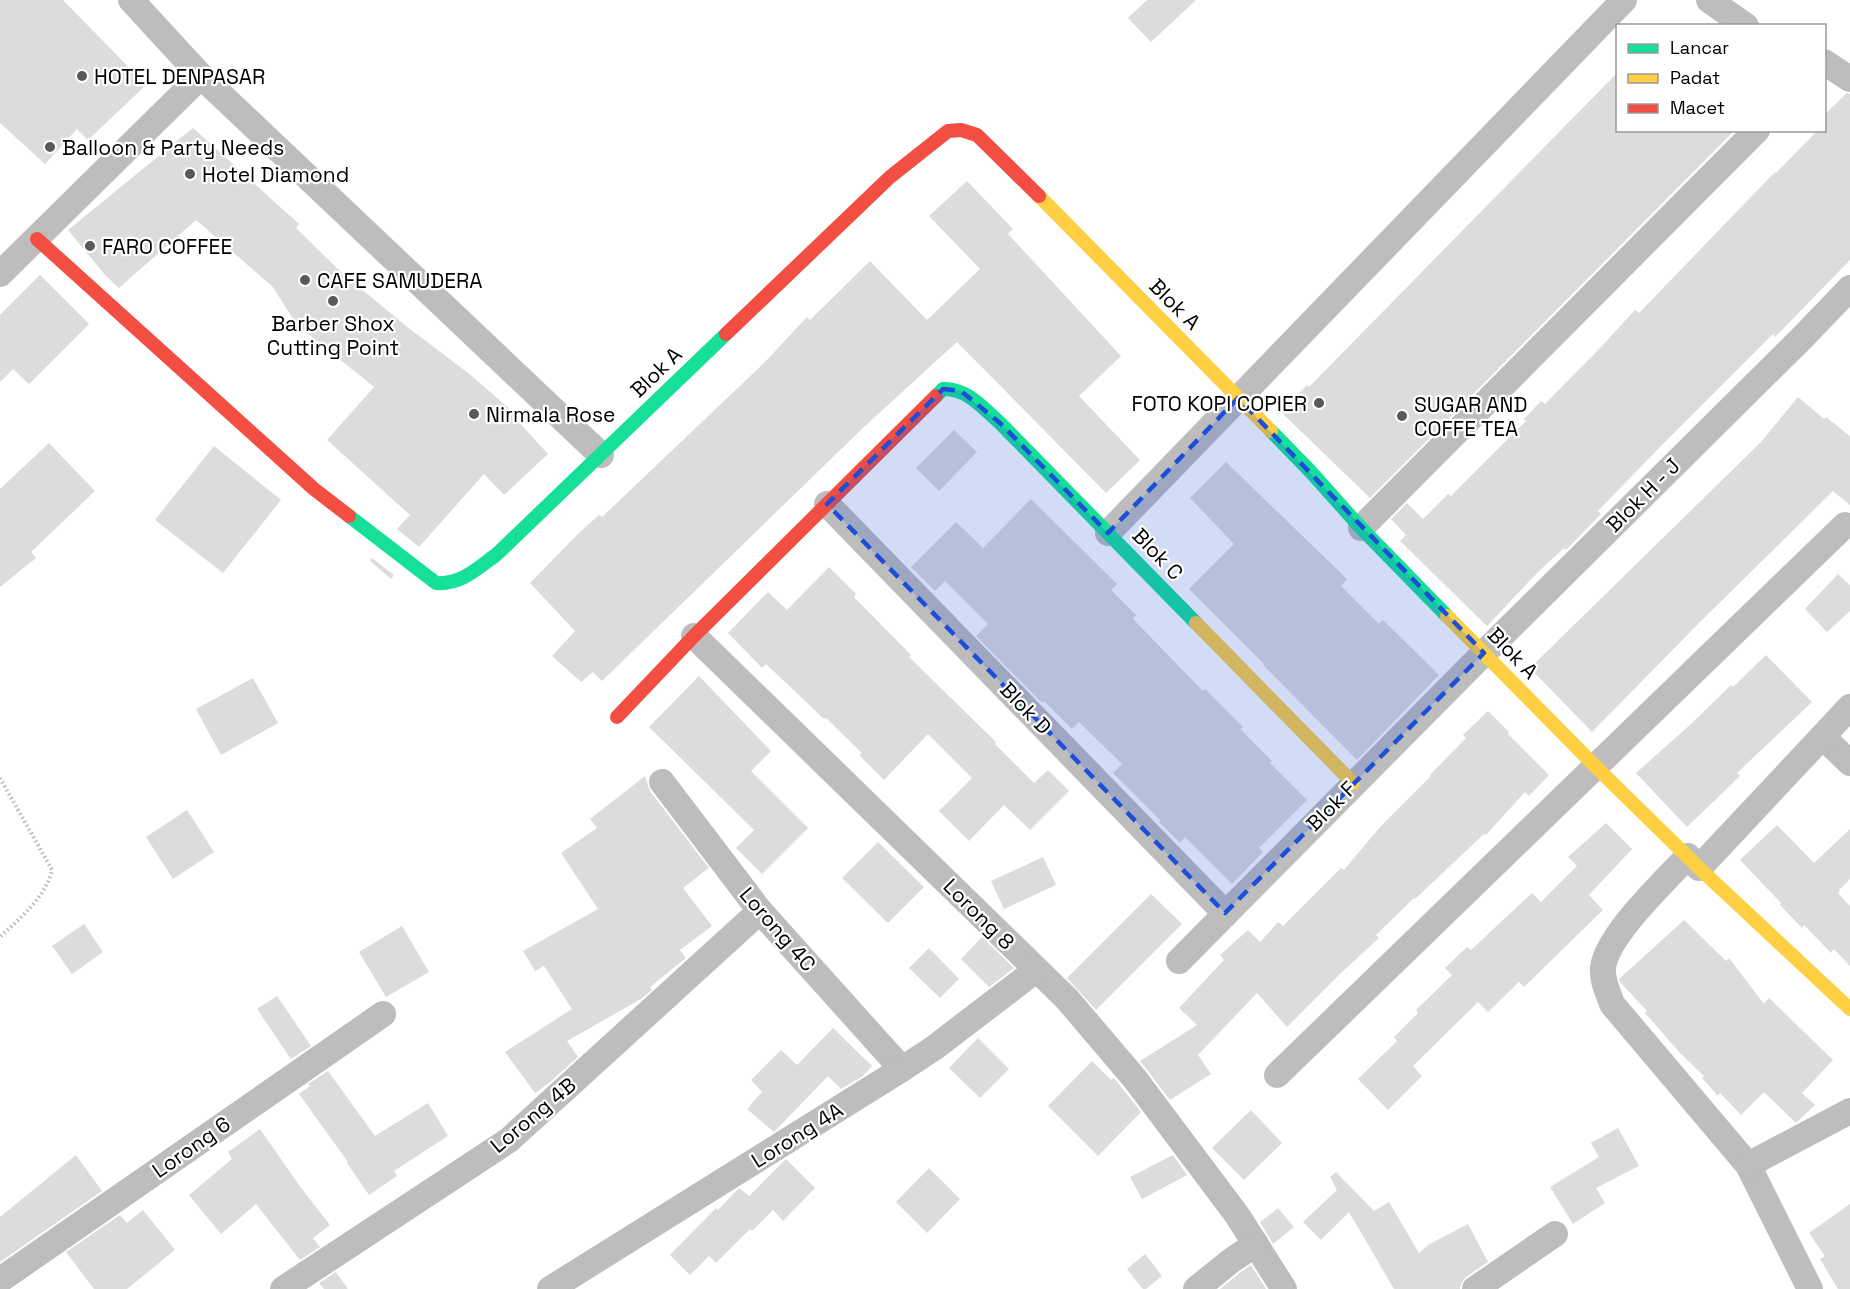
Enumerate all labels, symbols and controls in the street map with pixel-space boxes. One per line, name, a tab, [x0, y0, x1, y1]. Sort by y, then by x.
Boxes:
legend	[1616, 24, 1826, 132]
text: Lancar	[1670, 36, 1729, 59]
place label: HOTEL DENPASAR	[94, 63, 265, 90]
text: Padat	[1670, 66, 1720, 89]
marker: HOTEL DENPASAR	[75, 69, 89, 83]
text: Macet	[1670, 96, 1725, 119]
place label: Balloon & Party Needs	[62, 134, 284, 161]
marker: Balloon & Party Needs	[43, 140, 57, 154]
place label: Hotel Diamond	[202, 161, 349, 188]
marker: Hotel Diamond	[183, 167, 197, 181]
place label: FARO COFFEE	[102, 233, 232, 260]
marker: FARO COFFEE	[83, 239, 97, 253]
place label: CAFE SAMUDERA	[317, 267, 483, 294]
marker: CAFE SAMUDERA	[298, 273, 312, 287]
street label: Blok A	[1144, 273, 1206, 335]
marker: Barber Shox Cutting Point	[326, 294, 340, 308]
place label: Barber Shox Cutting Point	[267, 310, 399, 361]
street label: Blok A	[624, 341, 688, 403]
place label: FOTO KOPI COPIER	[1132, 390, 1307, 417]
place label: SUGAR AND COFFE TEA	[1414, 391, 1527, 442]
marker: FOTO KOPI COPIER	[1312, 396, 1326, 410]
place label: Nirmala Rose	[486, 401, 616, 428]
marker: Nirmala Rose	[467, 407, 481, 421]
marker: SUGAR AND COFFE TEA	[1395, 409, 1409, 423]
street label: Blok H - J	[1600, 452, 1686, 538]
street label: Blok C	[1127, 522, 1189, 586]
street label: Blok A	[1482, 621, 1544, 685]
street label: Blok D	[995, 676, 1057, 740]
street label: Blok F	[1300, 775, 1362, 837]
street label: Lorong 8	[938, 873, 1020, 955]
street label: Lorong 4C	[734, 881, 822, 977]
street label: Lorong 4B	[485, 1071, 581, 1159]
street label: Lorong 4A	[746, 1096, 848, 1174]
street label: Lorong 6	[147, 1110, 235, 1184]

